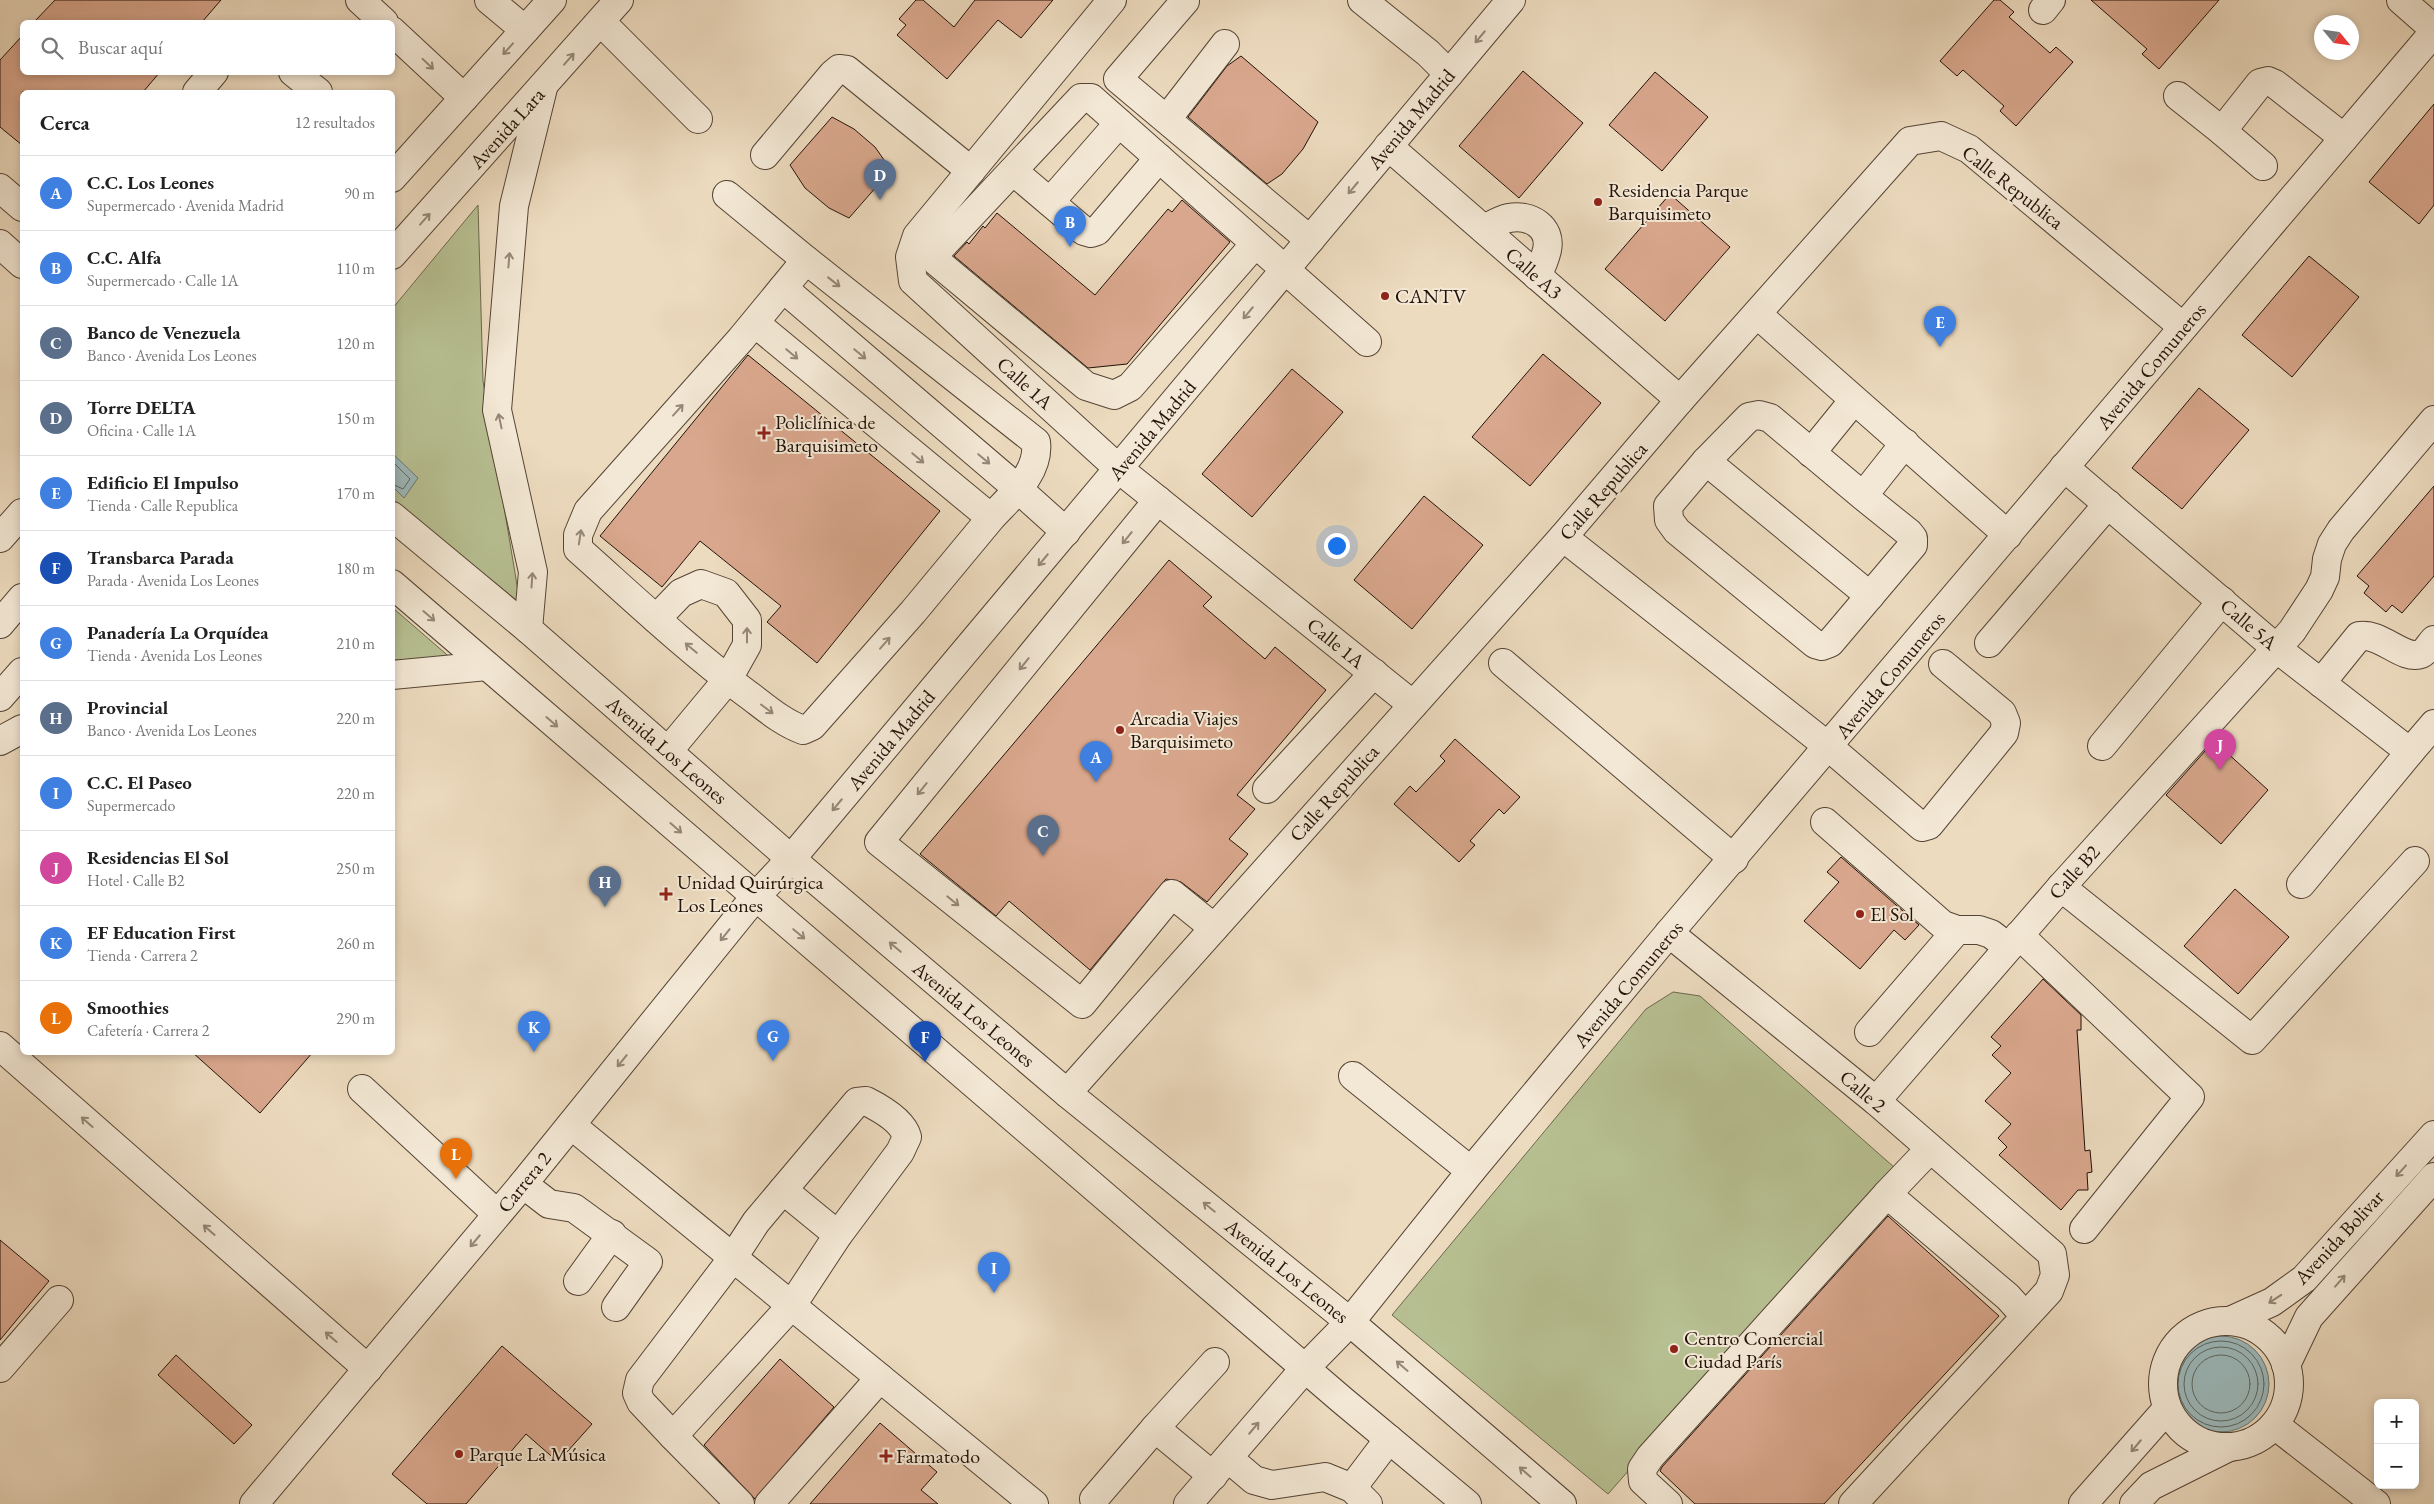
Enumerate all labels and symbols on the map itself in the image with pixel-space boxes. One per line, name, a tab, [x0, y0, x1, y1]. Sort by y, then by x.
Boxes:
north arrow	[2314, 15, 2359, 60]
one-way arrow	[1474, 31, 1485, 44]
one-way arrow	[502, 43, 514, 56]
one-way arrow	[563, 52, 574, 65]
one-way arrow	[422, 58, 435, 70]
street label: Avenida Madrid	[1361, 63, 1461, 175]
street label: Avenida Lara	[463, 82, 550, 175]
street label: Calle Republica	[1957, 139, 2069, 235]
pin: D	[864, 159, 896, 200]
place label: Residencia Parque Barquisimeto	[1608, 177, 1749, 226]
one-way arrow	[1347, 182, 1358, 195]
marker: Residencia Parque Barquisimeto	[1592, 196, 1604, 208]
pin: B	[1054, 206, 1086, 247]
one-way arrow	[419, 212, 431, 225]
street label: Calle A3	[1500, 241, 1568, 305]
one-way arrow	[505, 252, 514, 268]
one-way arrow	[827, 277, 840, 288]
place label: CANTV	[1395, 283, 1467, 309]
marker: CANTV	[1379, 290, 1391, 302]
street label: Avenida Comuneros	[2090, 297, 2212, 436]
one-way arrow	[1243, 306, 1254, 319]
pin: E	[1924, 306, 1956, 347]
one-way arrow	[786, 348, 799, 360]
one-way arrow	[853, 348, 866, 359]
street label: Calle 1A	[991, 351, 1059, 415]
street label: Avenida Madrid	[1102, 374, 1202, 486]
one-way arrow	[672, 404, 684, 417]
place label: Policlínica de Barquisimeto	[775, 409, 878, 458]
one-way arrow	[495, 414, 504, 430]
marker: Policlínica de Barquisimeto	[757, 426, 771, 440]
street label: Calle Republica	[1553, 436, 1653, 546]
one-way arrow	[911, 452, 924, 463]
one-way arrow	[977, 454, 990, 465]
one-way arrow	[575, 529, 585, 545]
one-way arrow	[1122, 531, 1133, 544]
your location	[1324, 533, 1350, 559]
one-way arrow	[1037, 553, 1048, 566]
one-way arrow	[527, 573, 536, 589]
street label: Calle 5A	[2215, 592, 2283, 656]
street label: Avenida Comuneros	[1829, 606, 1951, 745]
one-way arrow	[423, 610, 436, 622]
street label: Calle 1A	[1302, 612, 1370, 674]
one-way arrow	[742, 628, 752, 644]
one-way arrow	[879, 636, 891, 649]
one-way arrow	[684, 643, 697, 654]
one-way arrow	[1019, 657, 1030, 670]
street label: Avenida Madrid	[841, 684, 941, 796]
street label: Avenida Los Leones	[600, 690, 733, 810]
one-way arrow	[760, 703, 773, 714]
place label: Arcadia Viajes Barquisimeto	[1129, 705, 1238, 754]
one-way arrow	[546, 717, 559, 728]
marker: Arcadia Viajes Barquisimeto	[1114, 724, 1126, 736]
pin: J	[2204, 729, 2236, 770]
street label: Calle Republica	[1283, 739, 1385, 847]
pin: A	[1080, 741, 1112, 782]
one-way arrow	[916, 783, 927, 796]
one-way arrow	[831, 798, 842, 811]
pin: C	[1027, 815, 1059, 856]
one-way arrow	[669, 823, 682, 834]
street label: Calle B2	[2043, 839, 2106, 905]
pin: H	[589, 866, 621, 907]
place label: Unidad Quirúrgica Los Leones	[677, 869, 823, 918]
marker: Unidad Quirúrgica Los Leones	[659, 887, 673, 901]
one-way arrow	[946, 896, 959, 907]
place label: El Sol	[1870, 901, 1914, 927]
marker: El Sol	[1854, 908, 1866, 920]
street label: Avenida Comuneros	[1567, 915, 1689, 1054]
one-way arrow	[719, 928, 730, 941]
one-way arrow	[792, 928, 805, 939]
one-way arrow	[889, 941, 902, 953]
street label: Avenida Los Leones	[907, 955, 1041, 1073]
pin: K	[518, 1011, 550, 1052]
pin: G	[757, 1020, 789, 1061]
pin: F	[909, 1021, 941, 1062]
one-way arrow	[617, 1054, 628, 1067]
street label: Calle 2	[1834, 1064, 1892, 1118]
one-way arrow	[81, 1117, 94, 1128]
pin: L	[440, 1138, 472, 1179]
street label: Carrera 2	[491, 1146, 557, 1218]
one-way arrow	[2396, 1165, 2407, 1178]
street label: Avenida Bolivar	[2288, 1184, 2390, 1291]
one-way arrow	[1203, 1202, 1216, 1213]
street label: Avenida Los Leones	[1219, 1212, 1354, 1329]
one-way arrow	[203, 1224, 216, 1235]
one-way arrow	[470, 1234, 481, 1247]
pin: I	[978, 1252, 1010, 1293]
one-way arrow	[2334, 1274, 2346, 1287]
one-way arrow	[2269, 1294, 2283, 1304]
place label: Centro Comercial Ciudad París	[1684, 1325, 1824, 1374]
one-way arrow	[325, 1331, 338, 1343]
marker: Centro Comercial Ciudad París	[1668, 1343, 1680, 1355]
one-way arrow	[1395, 1361, 1408, 1372]
one-way arrow	[1249, 1422, 1260, 1435]
one-way arrow	[2130, 1439, 2141, 1452]
place label: Parque La Música	[469, 1441, 606, 1467]
place label: Farmatodo	[896, 1443, 980, 1469]
marker: Parque La Música	[453, 1448, 465, 1460]
marker: Farmatodo	[880, 1450, 892, 1462]
one-way arrow	[1519, 1467, 1532, 1478]

